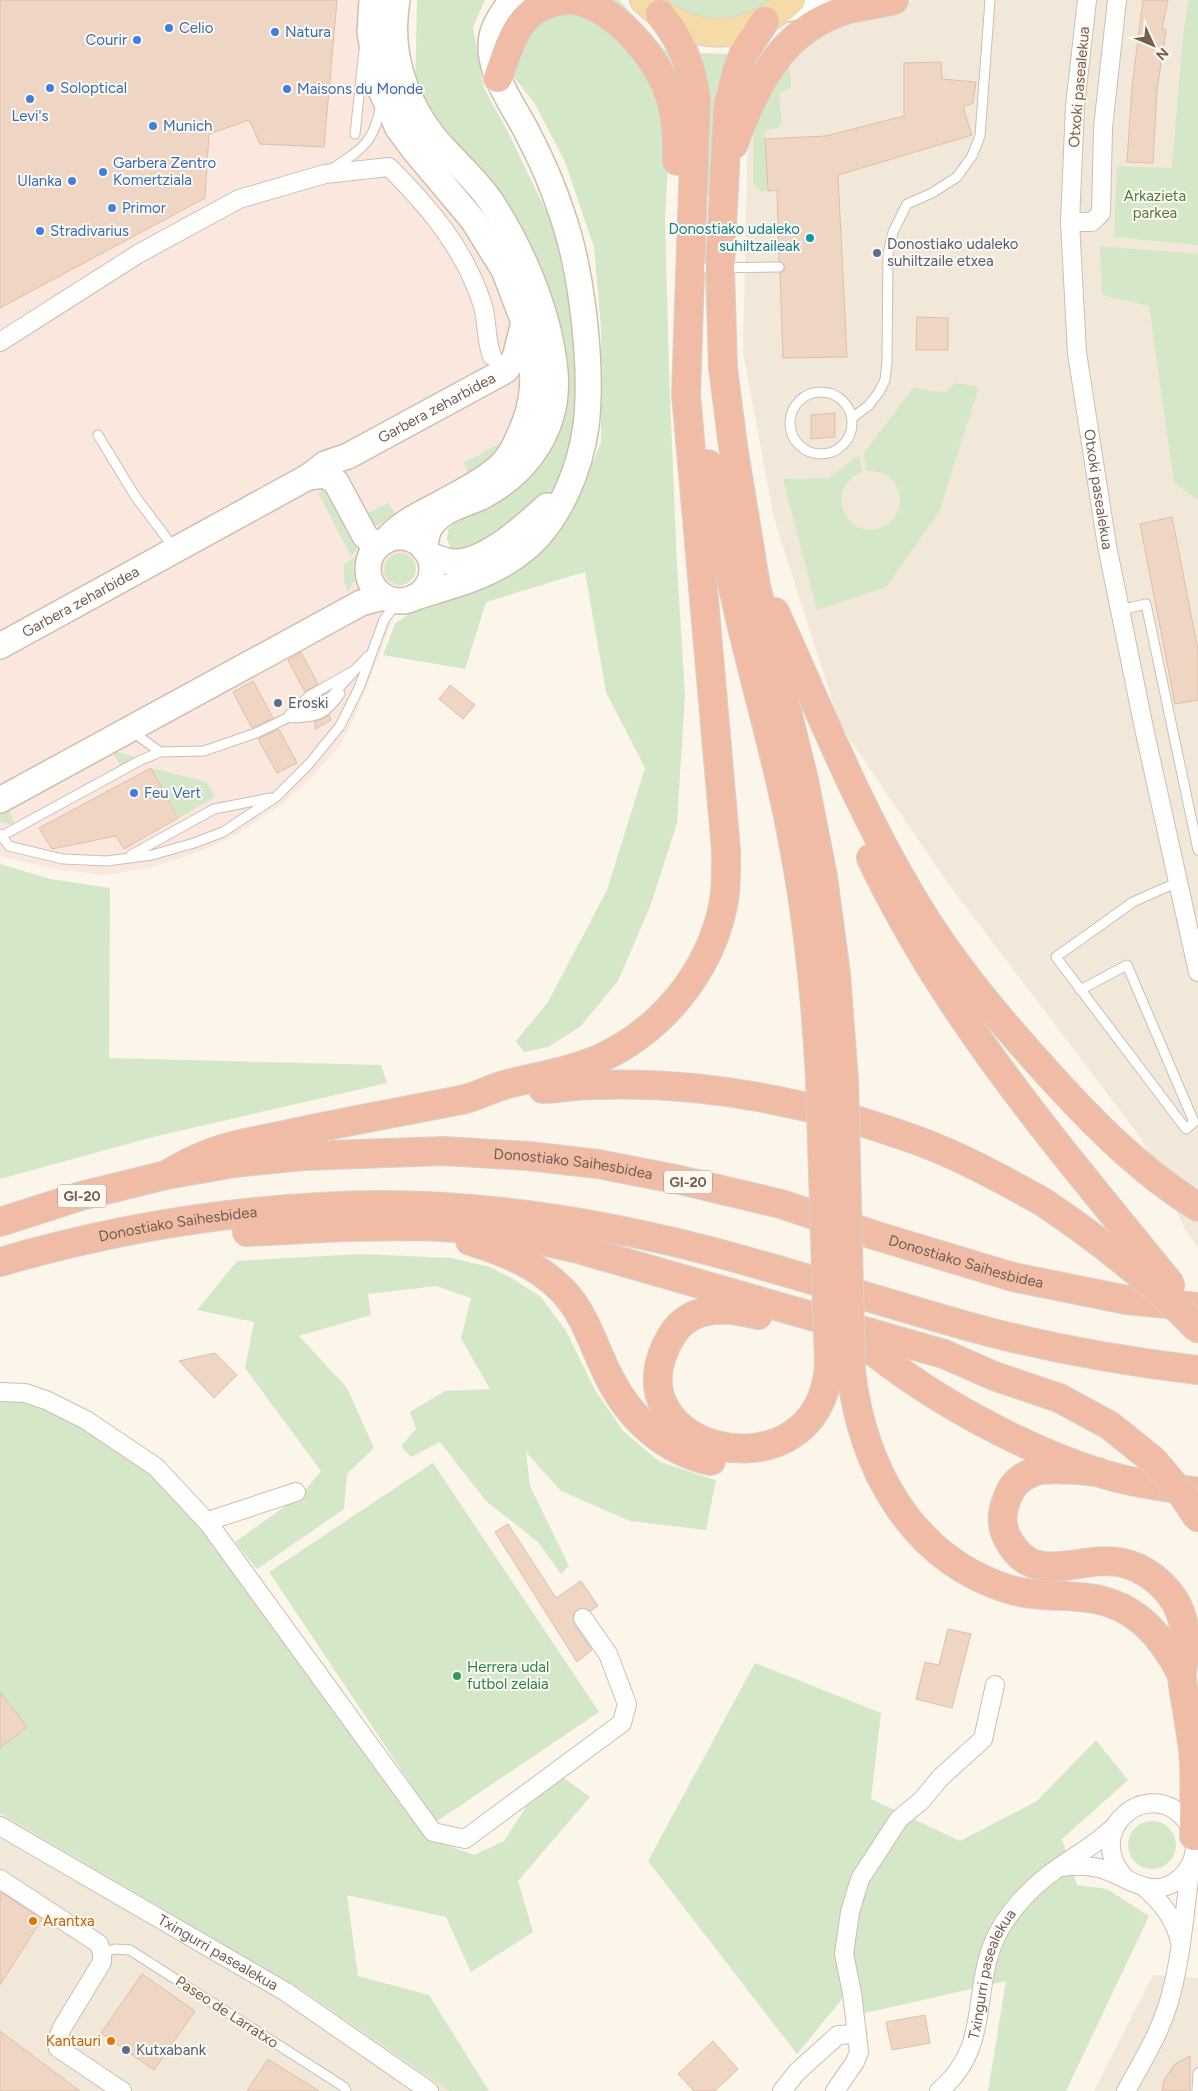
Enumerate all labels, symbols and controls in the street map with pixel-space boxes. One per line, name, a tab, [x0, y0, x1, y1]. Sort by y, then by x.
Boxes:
place label: Celio	[179, 19, 214, 37]
north arrow	[1128, 20, 1178, 70]
marker: Celio	[163, 22, 175, 34]
place label: Natura	[285, 23, 331, 41]
marker: Natura	[269, 26, 281, 38]
street label: Otxoki pasealekua	[1065, 26, 1093, 148]
place label: Courir	[85, 31, 127, 49]
marker: Courir	[131, 34, 143, 46]
text: N	[1152, 44, 1172, 63]
place label: Soloptical	[60, 79, 127, 97]
place label: Maisons du Monde	[297, 80, 423, 98]
marker: Soloptical	[44, 82, 56, 94]
marker: Maisons du Monde	[281, 83, 293, 95]
marker: Levi's	[24, 93, 36, 105]
place label: Levi's	[11, 107, 49, 125]
place label: Munich	[163, 117, 212, 135]
marker: Munich	[147, 120, 159, 132]
place label: Garbera Zentro Komertziala	[113, 154, 216, 189]
marker: Garbera Zentro Komertziala	[97, 166, 109, 178]
place label: Ulanka	[17, 172, 62, 190]
marker: Ulanka	[66, 175, 78, 187]
park label: Arkazieta parkea	[1124, 187, 1186, 222]
place label: Primor	[122, 199, 166, 217]
marker: Primor	[106, 202, 118, 214]
place label: Donostiako udaleko suhiltzaileak	[668, 220, 801, 255]
place label: Stradivarius	[50, 222, 129, 240]
marker: Stradivarius	[34, 225, 46, 237]
marker: Donostiako udaleko suhiltzaileak	[804, 232, 816, 244]
place label: Donostiako udaleko suhiltzaile etxea	[887, 235, 1019, 270]
marker: Donostiako udaleko suhiltzaile etxea	[871, 247, 883, 259]
street label: Garbera zeharbidea	[375, 369, 499, 447]
street label: Otxoki pasealekua	[1080, 428, 1116, 551]
street label: Garbera zeharbidea	[19, 562, 143, 641]
place label: Eroski	[288, 694, 328, 712]
marker: Eroski	[272, 697, 284, 709]
place label: Feu Vert	[144, 784, 201, 802]
marker: Feu Vert	[128, 787, 140, 799]
street label: Donostiako Saihesbidea	[493, 1145, 654, 1183]
road number: GI-20	[664, 1170, 712, 1194]
road number: GI-20	[58, 1184, 106, 1208]
street label: Donostiako Saihesbidea	[97, 1203, 258, 1246]
street label: Donostiako Saihesbidea	[886, 1231, 1045, 1292]
place label: Herrera udal futbol zelaia	[467, 1658, 549, 1693]
marker: Herrera udal futbol zelaia	[451, 1670, 463, 1682]
street label: Txingurri pasealekua	[964, 1905, 1020, 2041]
street label: Txingurri pasealekua	[155, 1911, 281, 1994]
place label: Arantxa	[43, 1912, 95, 1930]
marker: Arantxa	[27, 1915, 39, 1927]
street label: Paseo de Larratxo	[172, 1972, 282, 2052]
place label: Kantauri	[46, 2032, 101, 2050]
marker: Kantauri	[105, 2035, 117, 2047]
place label: Kutxabank	[136, 2041, 207, 2059]
marker: Kutxabank	[120, 2044, 132, 2056]

